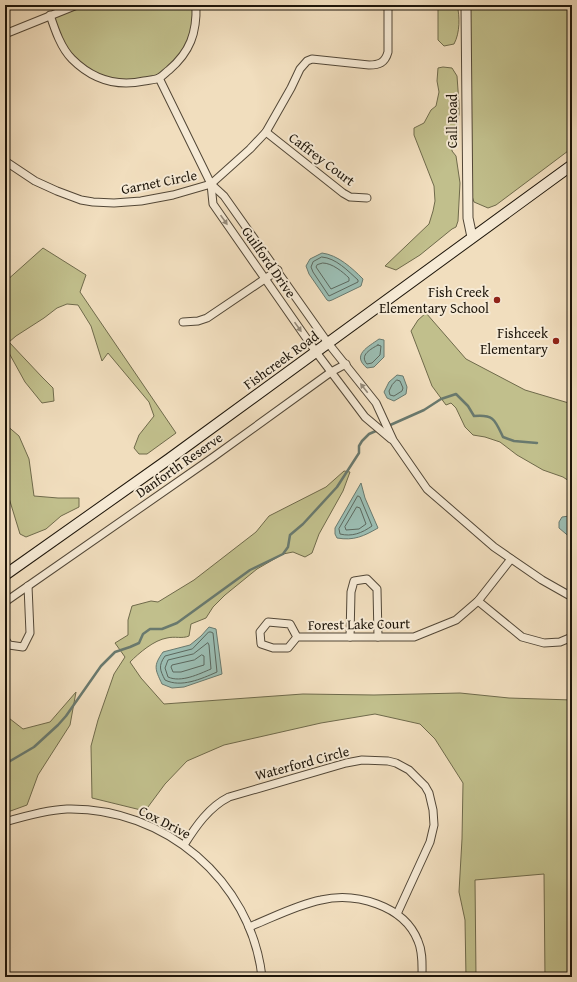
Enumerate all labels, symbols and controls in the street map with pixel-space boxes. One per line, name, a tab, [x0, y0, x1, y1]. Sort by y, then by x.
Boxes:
street label: Call Road	[442, 93, 462, 148]
street label: Caffrey Court	[285, 127, 359, 191]
street label: Garnet Circle	[119, 165, 199, 199]
one-way arrow	[220, 215, 228, 225]
street label: Guilford Drive	[237, 222, 301, 302]
place label: Fish Creek Elementary School	[379, 282, 490, 318]
marker: Fish Creek Elementary School	[492, 295, 502, 305]
one-way arrow	[294, 321, 302, 332]
place label: Fishceek Elementary	[480, 323, 549, 359]
street label: Fishcreek Road	[239, 326, 323, 394]
marker: Fishceek Elementary	[551, 336, 561, 346]
one-way arrow	[360, 383, 369, 394]
street label: Danforth Reserve	[131, 427, 227, 502]
street label: Forest Lake Court	[308, 613, 410, 635]
street label: Waterford Circle	[253, 741, 352, 785]
street label: Cox Drive	[135, 800, 195, 844]

